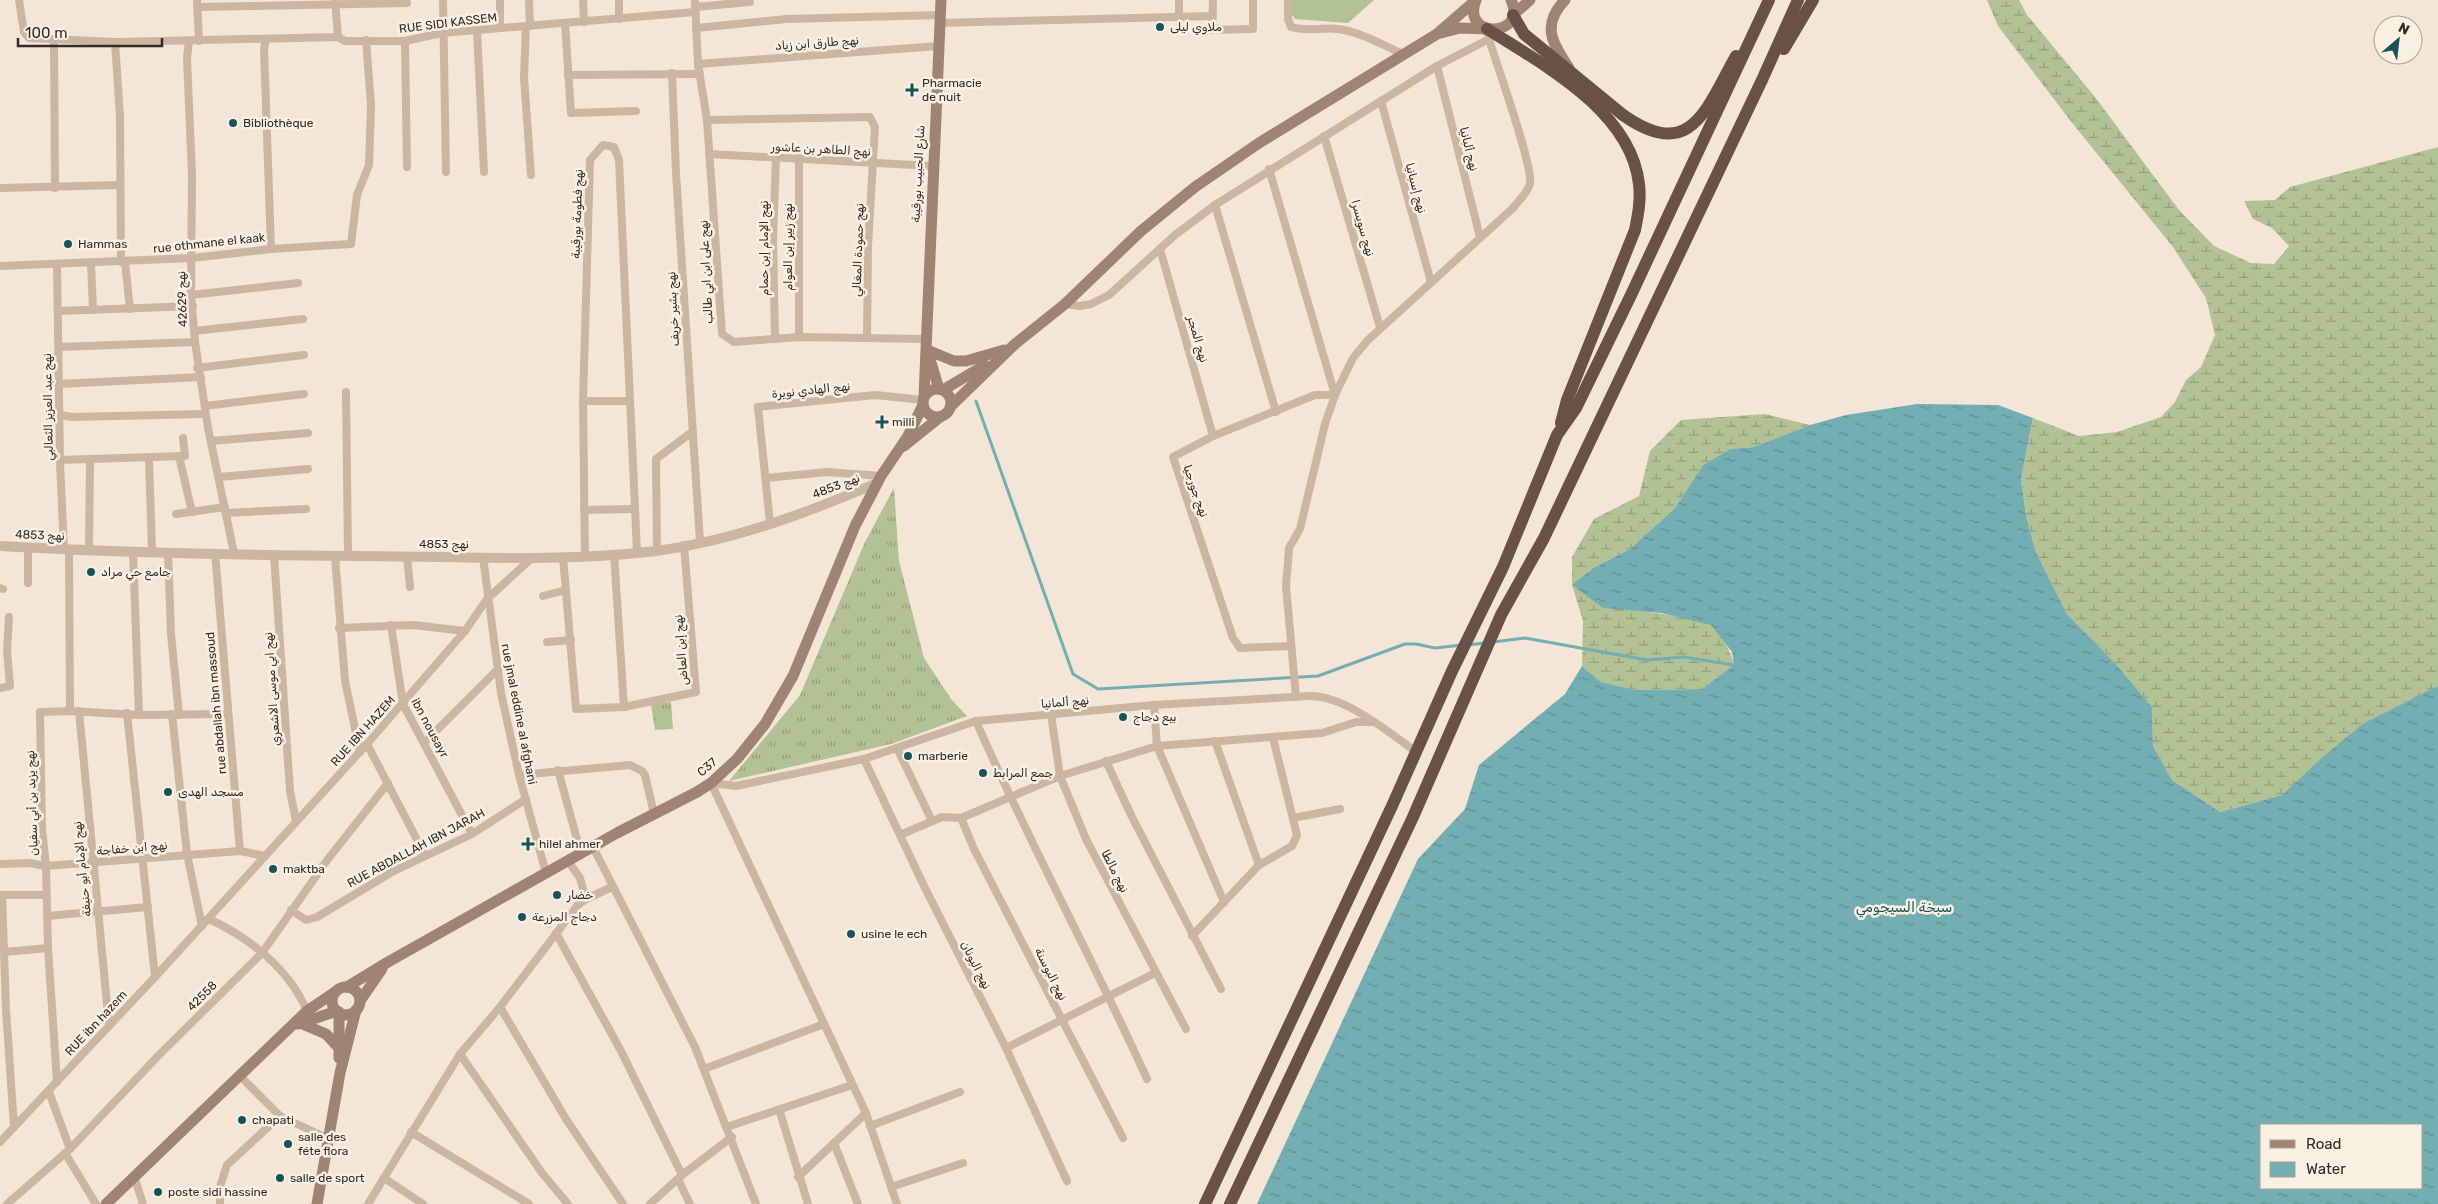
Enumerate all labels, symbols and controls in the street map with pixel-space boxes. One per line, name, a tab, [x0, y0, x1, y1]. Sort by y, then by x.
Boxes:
street label: RUE SIDI KASSEM	[398, 10, 498, 36]
scale bar	[18, 15, 161, 47]
north arrow	[2373, 15, 2423, 65]
text: N	[2395, 19, 2412, 39]
place label: ملاوي ليلى	[1170, 20, 1222, 35]
marker: ملاوي ليلى	[1154, 21, 1166, 33]
text: 100 m	[25, 24, 67, 42]
street label: نهج طارق ابن زياد	[775, 33, 860, 55]
place label: Pharmacie de nuit	[922, 76, 982, 104]
marker: Pharmacie de nuit	[906, 84, 918, 96]
place label: Bibliothèque	[243, 116, 314, 130]
marker: Bibliothèque	[227, 117, 239, 129]
street label: شارع الحبيب بورقيبة	[908, 125, 930, 223]
street label: نهج ألبانيا	[1455, 125, 1481, 173]
street label: نهج الطاهر بن عاشور	[770, 139, 871, 161]
street label: نهج إسبانيا	[1401, 161, 1429, 215]
street label: نهج فطومة بورقيبة	[568, 169, 588, 259]
street label: نهج سويسرا	[1346, 198, 1378, 258]
street label: نهج الإمام إبن حمام	[757, 200, 773, 296]
street label: نهج زبير إبن العوام	[781, 203, 797, 291]
street label: نهج حمودة المغالي	[849, 203, 869, 297]
street label: نهج على ابن ابي طالب	[696, 220, 718, 324]
street label: rue othmane el kaak	[152, 230, 267, 256]
place label: Hammas	[78, 237, 127, 251]
marker: Hammas	[62, 238, 74, 250]
street label: نهج 42629	[174, 271, 192, 327]
street label: نهج بشير خريف	[664, 271, 684, 347]
street label: نهج المجر	[1182, 313, 1211, 365]
street label: نهج عبد العزيز الثعالبي	[40, 353, 58, 461]
street label: نهج الهادي نويرة	[771, 379, 851, 403]
place label: milli	[892, 415, 914, 429]
marker: milli	[876, 416, 888, 428]
street label: نهج جورجيا	[1179, 463, 1211, 520]
street label: نهج 4853	[810, 471, 862, 503]
street label: نهج 4853	[15, 527, 65, 545]
street label: نهج 4853	[419, 537, 469, 553]
place label: جامع حي مراد	[101, 565, 171, 581]
marker: جامع حي مراد	[85, 566, 97, 578]
street label: نهج إبن العاض	[671, 614, 693, 686]
street label: rue abdallah ibn massoud	[203, 631, 229, 775]
street label: نهج ابي موسى الاشعري	[261, 631, 285, 746]
street label: rue jmal eddine al afghani	[498, 642, 540, 786]
street label: RUE IBN HAZEM	[328, 693, 398, 769]
street label: نهج ألمانيا	[1040, 693, 1090, 713]
street label: ibn nousayr	[408, 696, 452, 761]
place label: بيع دجاج	[1133, 710, 1176, 726]
marker: بيع دجاج	[1117, 711, 1129, 723]
place label: marberie	[918, 749, 968, 763]
street label: نهج يزيد بن أبي سفيان	[23, 750, 43, 856]
marker: marberie	[902, 750, 914, 762]
street label: C37	[694, 755, 720, 779]
place label: جمع المرابط	[993, 766, 1053, 782]
marker: جمع المرابط	[977, 767, 989, 779]
place label: مسجد الهدى	[178, 785, 244, 799]
marker: مسجد الهدى	[162, 786, 174, 798]
street label: RUE ABDALLAH IBN JARAH	[345, 806, 487, 890]
street label: نهج الإمام أبو حنيفة	[70, 820, 96, 917]
marker: hilel ahmer	[521, 837, 535, 851]
place label: hilel ahmer	[539, 837, 601, 851]
street label: نهج ابن خفاجة	[96, 838, 168, 860]
street label: نهج مالطا	[1096, 847, 1132, 896]
place label: maktba	[283, 862, 325, 876]
marker: maktba	[267, 863, 279, 875]
place label: خضار	[566, 888, 593, 903]
marker: خضار	[551, 889, 563, 901]
water label: سبخة السيجومي	[1856, 899, 1952, 918]
place label: دجاج المزرعة	[532, 910, 597, 926]
marker: دجاج المزرعة	[516, 911, 528, 923]
place label: usine le ech	[861, 927, 927, 941]
marker: usine le ech	[845, 928, 857, 940]
street label: نهج اليونان	[956, 939, 994, 992]
street label: نهج البوسنة	[1030, 945, 1070, 1004]
street label: 42558	[184, 978, 220, 1014]
street label: RUE ibn hazem	[62, 987, 130, 1059]
place label: chapati	[252, 1113, 294, 1127]
marker: chapati	[236, 1114, 248, 1126]
legend	[2260, 1124, 2423, 1189]
place label: salle des féte flora	[298, 1130, 348, 1158]
text: Road	[2306, 1135, 2342, 1153]
marker: salle des féte flora	[282, 1138, 294, 1150]
text: Water	[2306, 1160, 2346, 1178]
place label: salle de sport	[290, 1171, 365, 1185]
marker: salle de sport	[274, 1172, 286, 1184]
place label: poste sidi hassine	[168, 1185, 268, 1199]
marker: poste sidi hassine	[152, 1186, 164, 1198]

